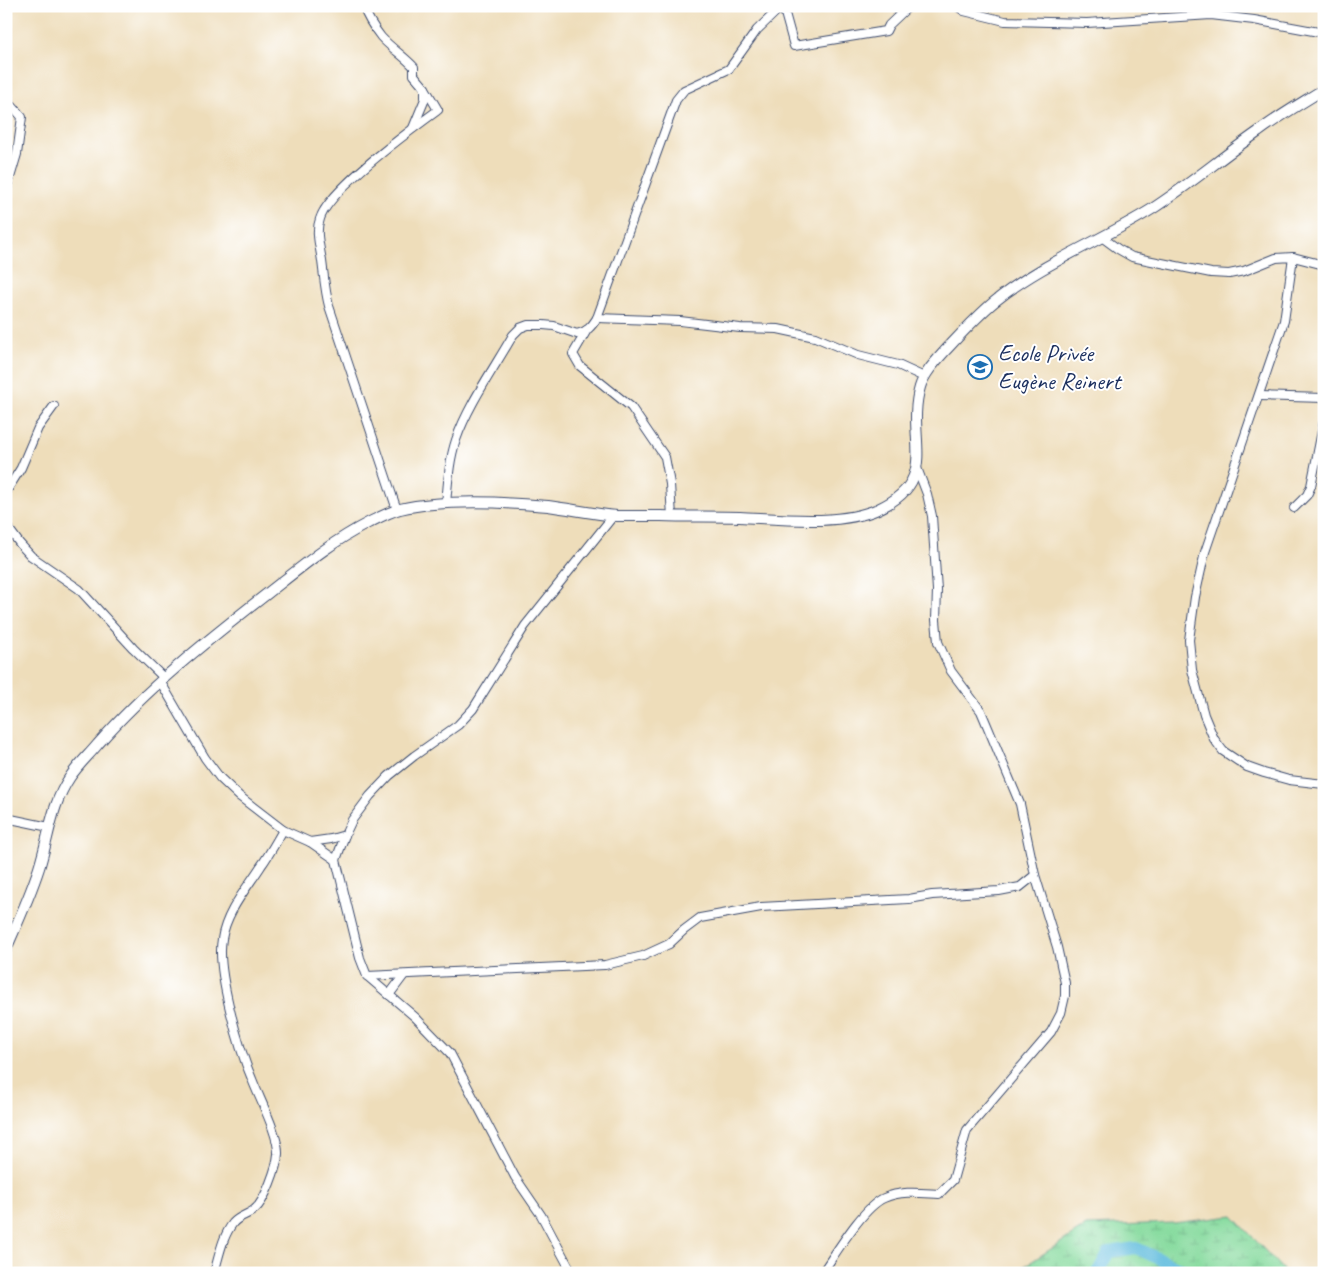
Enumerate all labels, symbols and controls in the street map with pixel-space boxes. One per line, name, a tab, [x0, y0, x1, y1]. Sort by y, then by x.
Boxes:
place label: Ecole Privée Eugène Reinert	[998, 338, 1122, 396]
school or university icon: Ecole Privée Eugène Reinert	[967, 354, 993, 380]

